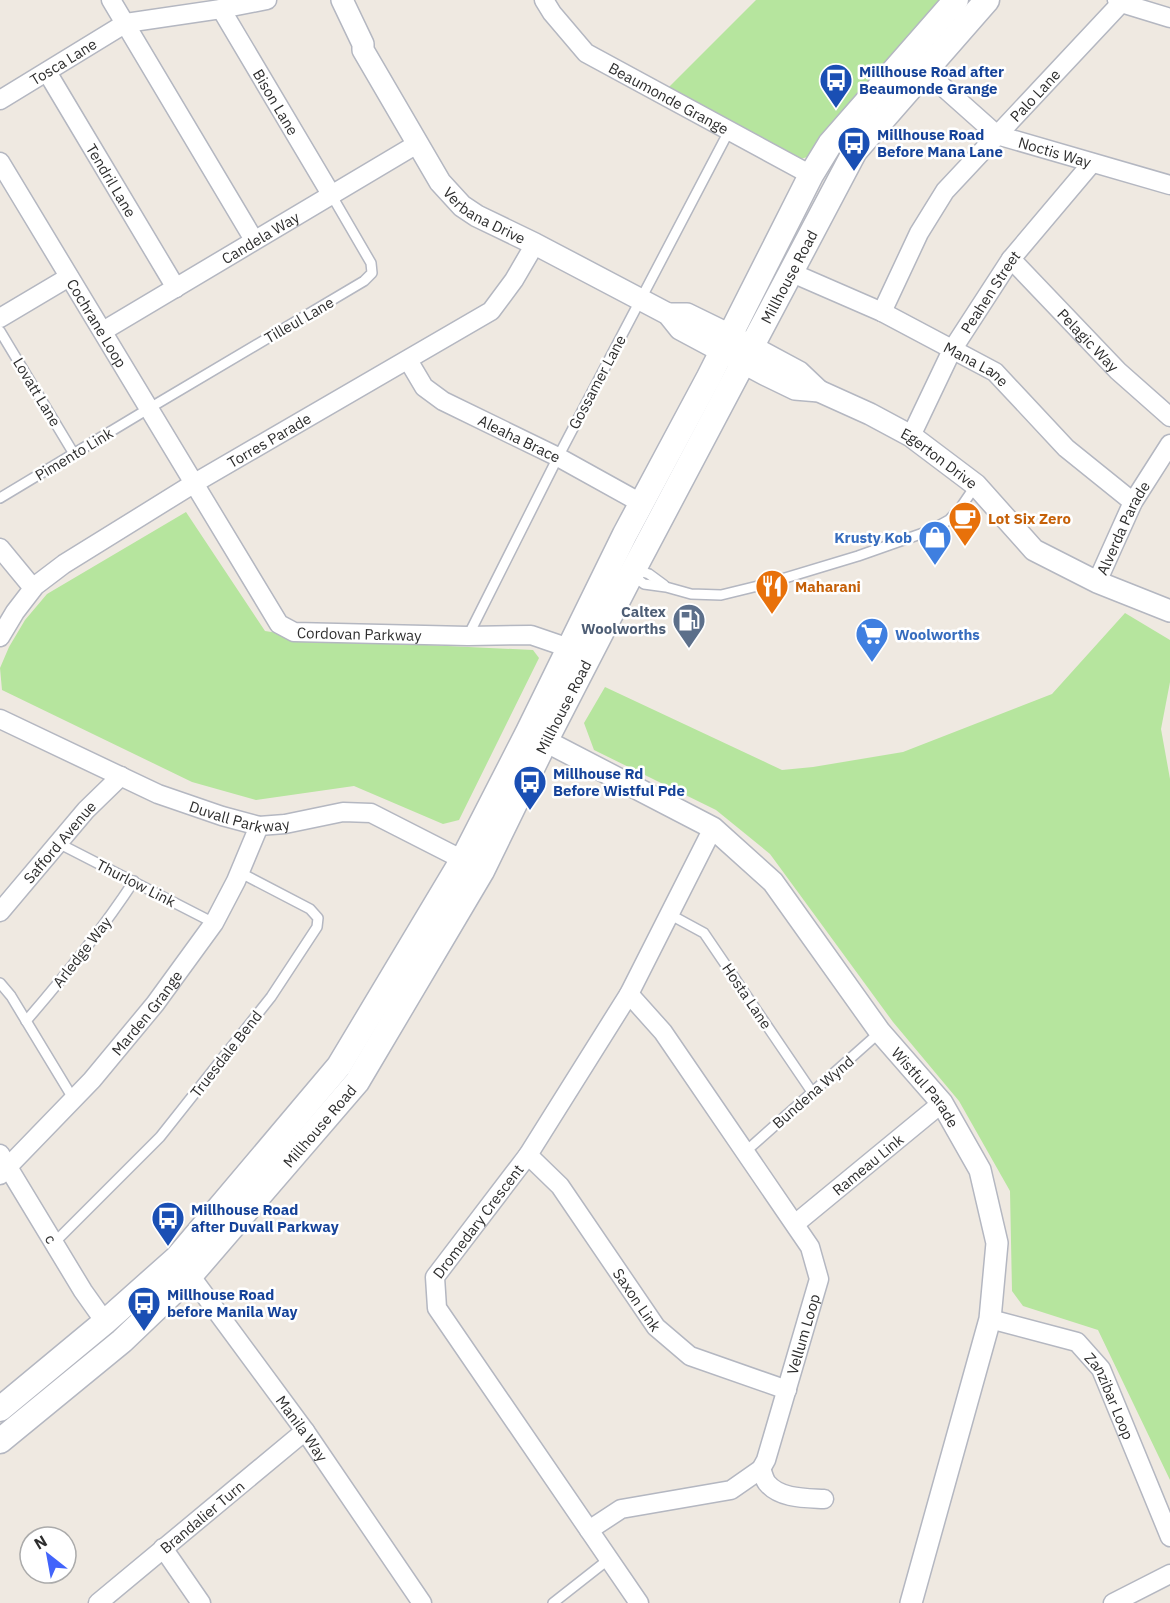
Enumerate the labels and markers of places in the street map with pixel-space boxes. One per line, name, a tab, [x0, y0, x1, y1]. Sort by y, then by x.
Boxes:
bus stop icon: Millhouse Road after Beaumonde Grange	[818, 62, 854, 109]
place label: Millhouse Road after Beaumonde Grange	[859, 62, 1004, 98]
bus stop icon: Millhouse Road Before Mana Lane	[836, 125, 872, 172]
place label: Millhouse Road Before Mana Lane	[877, 125, 1003, 161]
cafe icon: Lot Six Zero	[947, 500, 983, 547]
place label: Lot Six Zero	[988, 509, 1071, 528]
shop icon: Krusty Kob	[917, 519, 953, 566]
place label: Krusty Kob	[834, 528, 912, 547]
restaurant icon: Maharani	[754, 568, 790, 615]
place label: Maharani	[795, 577, 861, 596]
place label: Caltex Woolworths	[581, 602, 667, 638]
fuel station icon: Caltex Woolworths	[671, 602, 707, 649]
supermarket icon: Woolworths	[854, 616, 890, 663]
place label: Woolworths	[895, 625, 980, 644]
bus stop icon: Millhouse Rd Before Wistful Pde	[512, 764, 548, 811]
place label: Millhouse Rd Before Wistful Pde	[553, 764, 685, 800]
bus stop icon: Millhouse Road after Duvall Parkway	[150, 1200, 186, 1247]
place label: Millhouse Road after Duvall Parkway	[191, 1200, 339, 1236]
bus stop icon: Millhouse Road before Manila Way	[126, 1285, 162, 1332]
place label: Millhouse Road before Manila Way	[167, 1285, 298, 1321]

